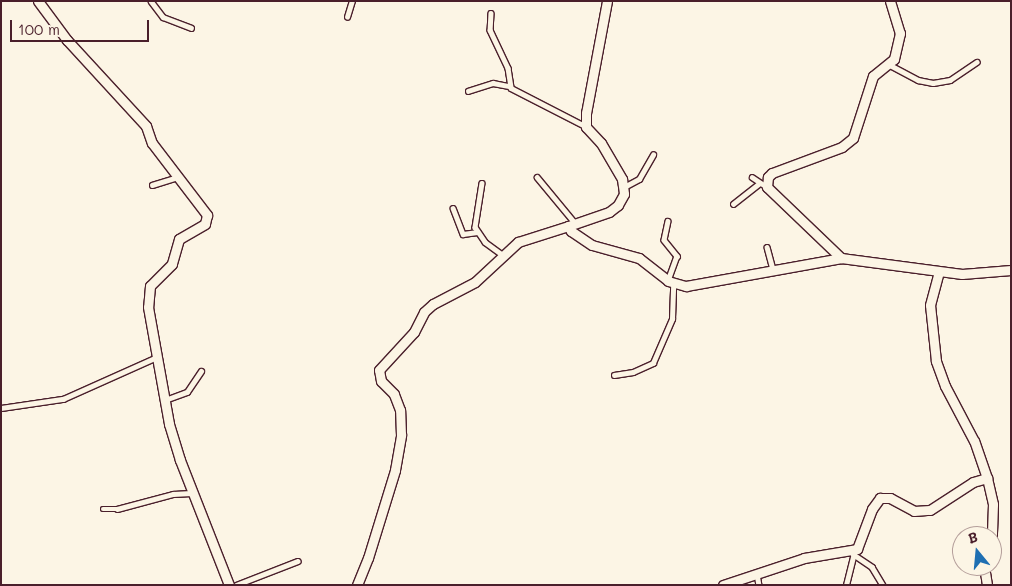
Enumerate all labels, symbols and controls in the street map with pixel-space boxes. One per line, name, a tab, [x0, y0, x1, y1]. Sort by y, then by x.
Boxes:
scale bar	[12, 10, 151, 42]
text: 100 m	[18, 19, 60, 39]
north arrow	[952, 526, 1002, 576]
text: B	[965, 527, 980, 548]

